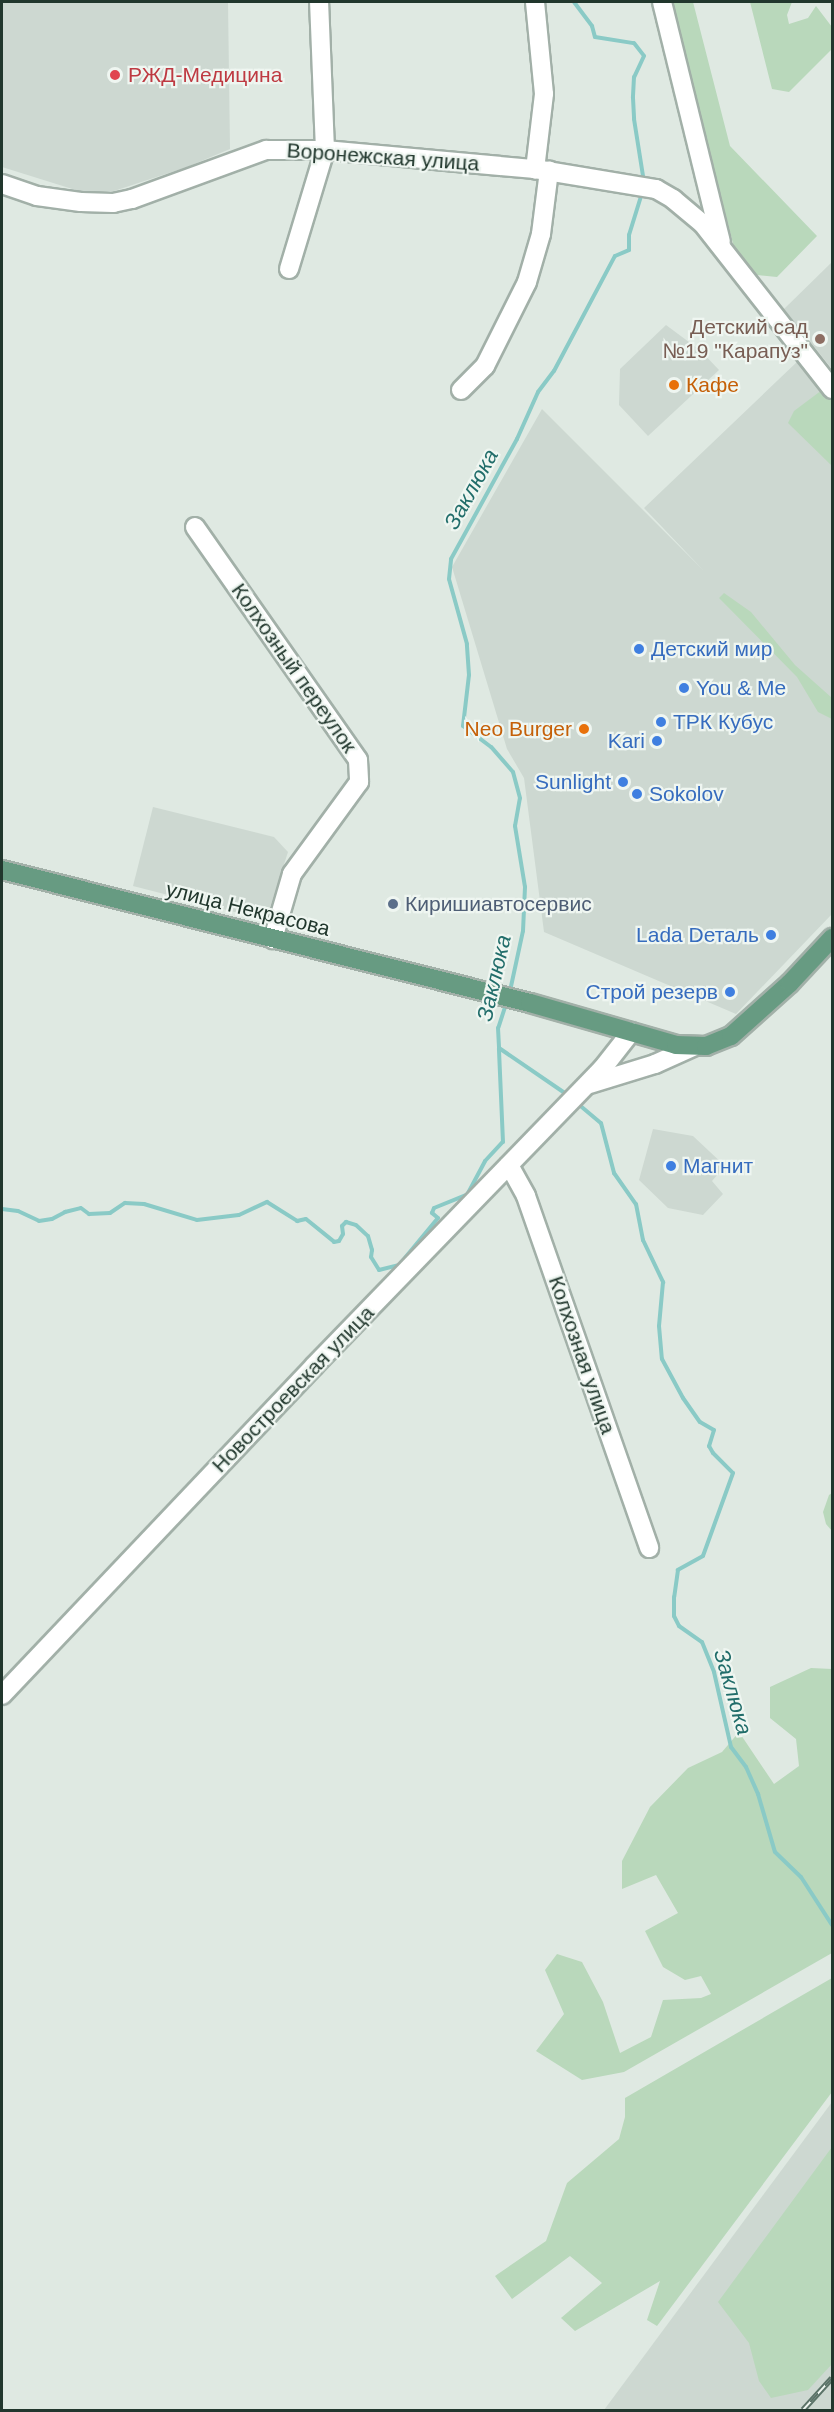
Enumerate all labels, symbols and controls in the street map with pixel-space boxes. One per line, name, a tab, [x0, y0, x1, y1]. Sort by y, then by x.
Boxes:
place label: РЖД-Медицина	[128, 62, 282, 88]
marker: РЖД-Медицина	[106, 66, 124, 84]
street label: Воронежская улица	[286, 138, 480, 176]
place label: Детский сад №19 "Карапуз"	[663, 314, 808, 364]
marker: Детский сад №19 "Карапуз"	[813, 332, 827, 346]
place label: Кафе	[686, 372, 739, 398]
marker: Кафе	[667, 378, 681, 392]
water label: Заклюка	[438, 444, 504, 534]
street label: Колхозный переулок	[226, 579, 362, 757]
place label: Детский мир	[651, 636, 772, 662]
marker: Детский мир	[632, 642, 646, 656]
place label: You & Me	[696, 675, 786, 701]
marker: You & Me	[677, 681, 691, 695]
place label: ТРК Кубус	[673, 709, 773, 735]
marker: ТРК Кубус	[654, 715, 668, 729]
place label: Neo Burger	[465, 716, 572, 742]
marker: Neo Burger	[577, 722, 591, 736]
place label: Kari	[608, 728, 645, 754]
marker: Kari	[650, 734, 664, 748]
place label: Sunlight	[535, 769, 611, 795]
marker: Sunlight	[616, 775, 630, 789]
place label: Sokolov	[649, 781, 724, 807]
marker: Sokolov	[630, 787, 644, 801]
street label: улица Некрасова	[163, 876, 333, 942]
place label: Киришиавтосервис	[405, 891, 592, 917]
marker: Киришиавтосервис	[386, 897, 400, 911]
place label: Lada Dеталь	[636, 922, 759, 948]
marker: Lada Dеталь	[764, 928, 778, 942]
water label: Заклюка	[471, 932, 517, 1024]
place label: Строй резерв	[585, 979, 718, 1005]
marker: Строй резерв	[723, 985, 737, 999]
place label: Магнит	[683, 1153, 753, 1179]
marker: Магнит	[664, 1159, 678, 1173]
street label: Колхозная улица	[543, 1273, 621, 1437]
street label: Новостроевская улица	[207, 1300, 379, 1478]
water label: Заклюка	[708, 1646, 758, 1738]

